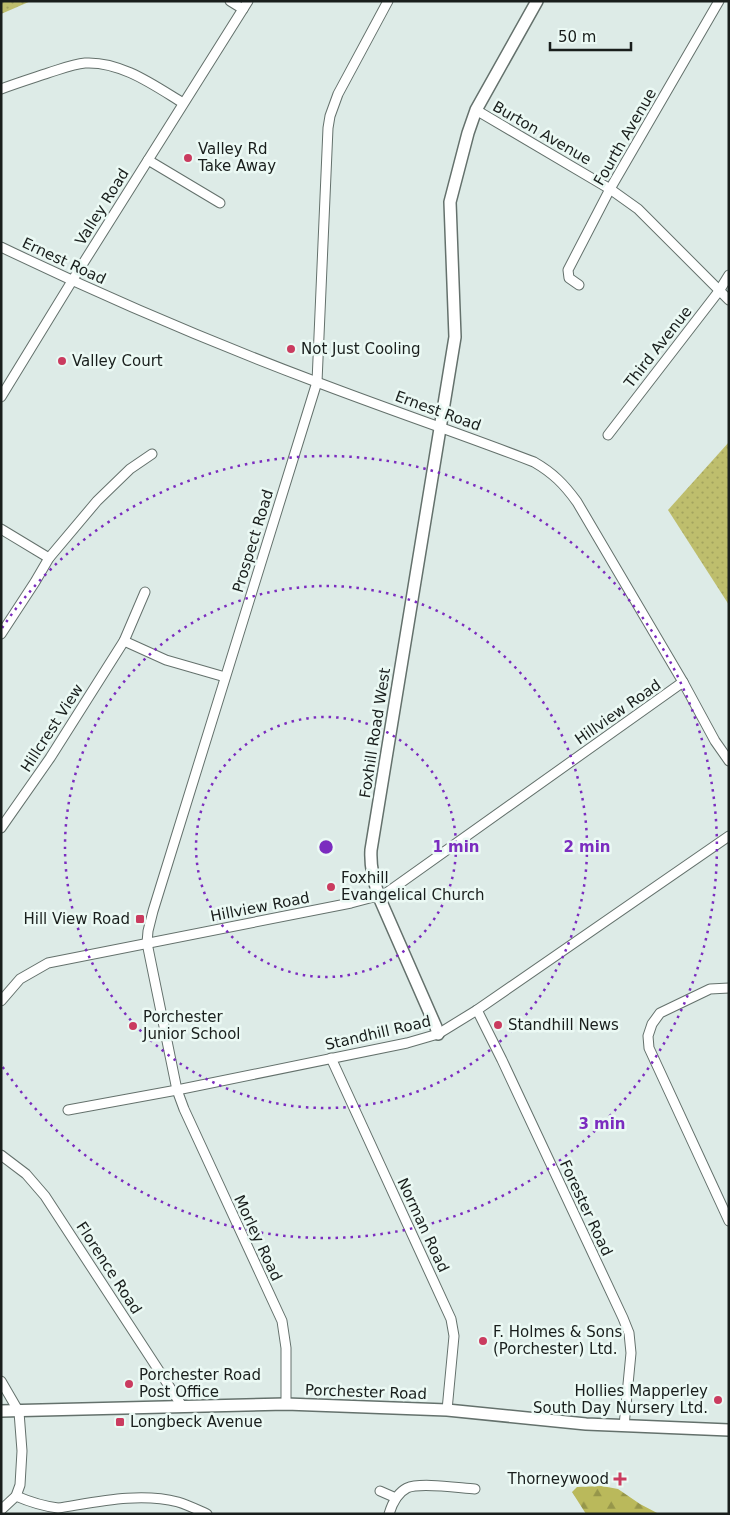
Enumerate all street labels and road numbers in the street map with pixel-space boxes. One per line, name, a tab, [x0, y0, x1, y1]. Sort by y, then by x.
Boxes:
street label: Fourth Avenue	[590, 85, 660, 189]
street label: Burton Avenue	[489, 97, 595, 169]
street label: Valley Road	[71, 165, 133, 249]
street label: Ernest Road	[19, 234, 109, 288]
street label: Third Avenue	[620, 303, 695, 392]
street label: Ernest Road	[393, 387, 483, 435]
street label: Prospect Road	[229, 487, 277, 595]
street label: Foxhill Road West	[356, 666, 394, 799]
street label: Hillview Road	[572, 676, 664, 748]
street label: Hillcrest View	[17, 681, 87, 775]
street label: Hillview Road	[209, 889, 311, 925]
street label: Standhill Road	[323, 1012, 433, 1054]
street label: Forester Road	[556, 1157, 616, 1259]
street label: Norman Road	[393, 1175, 453, 1275]
street label: Morley Road	[230, 1192, 286, 1284]
street label: Florence Road	[72, 1218, 146, 1318]
street label: Porchester Road	[305, 1381, 427, 1403]

